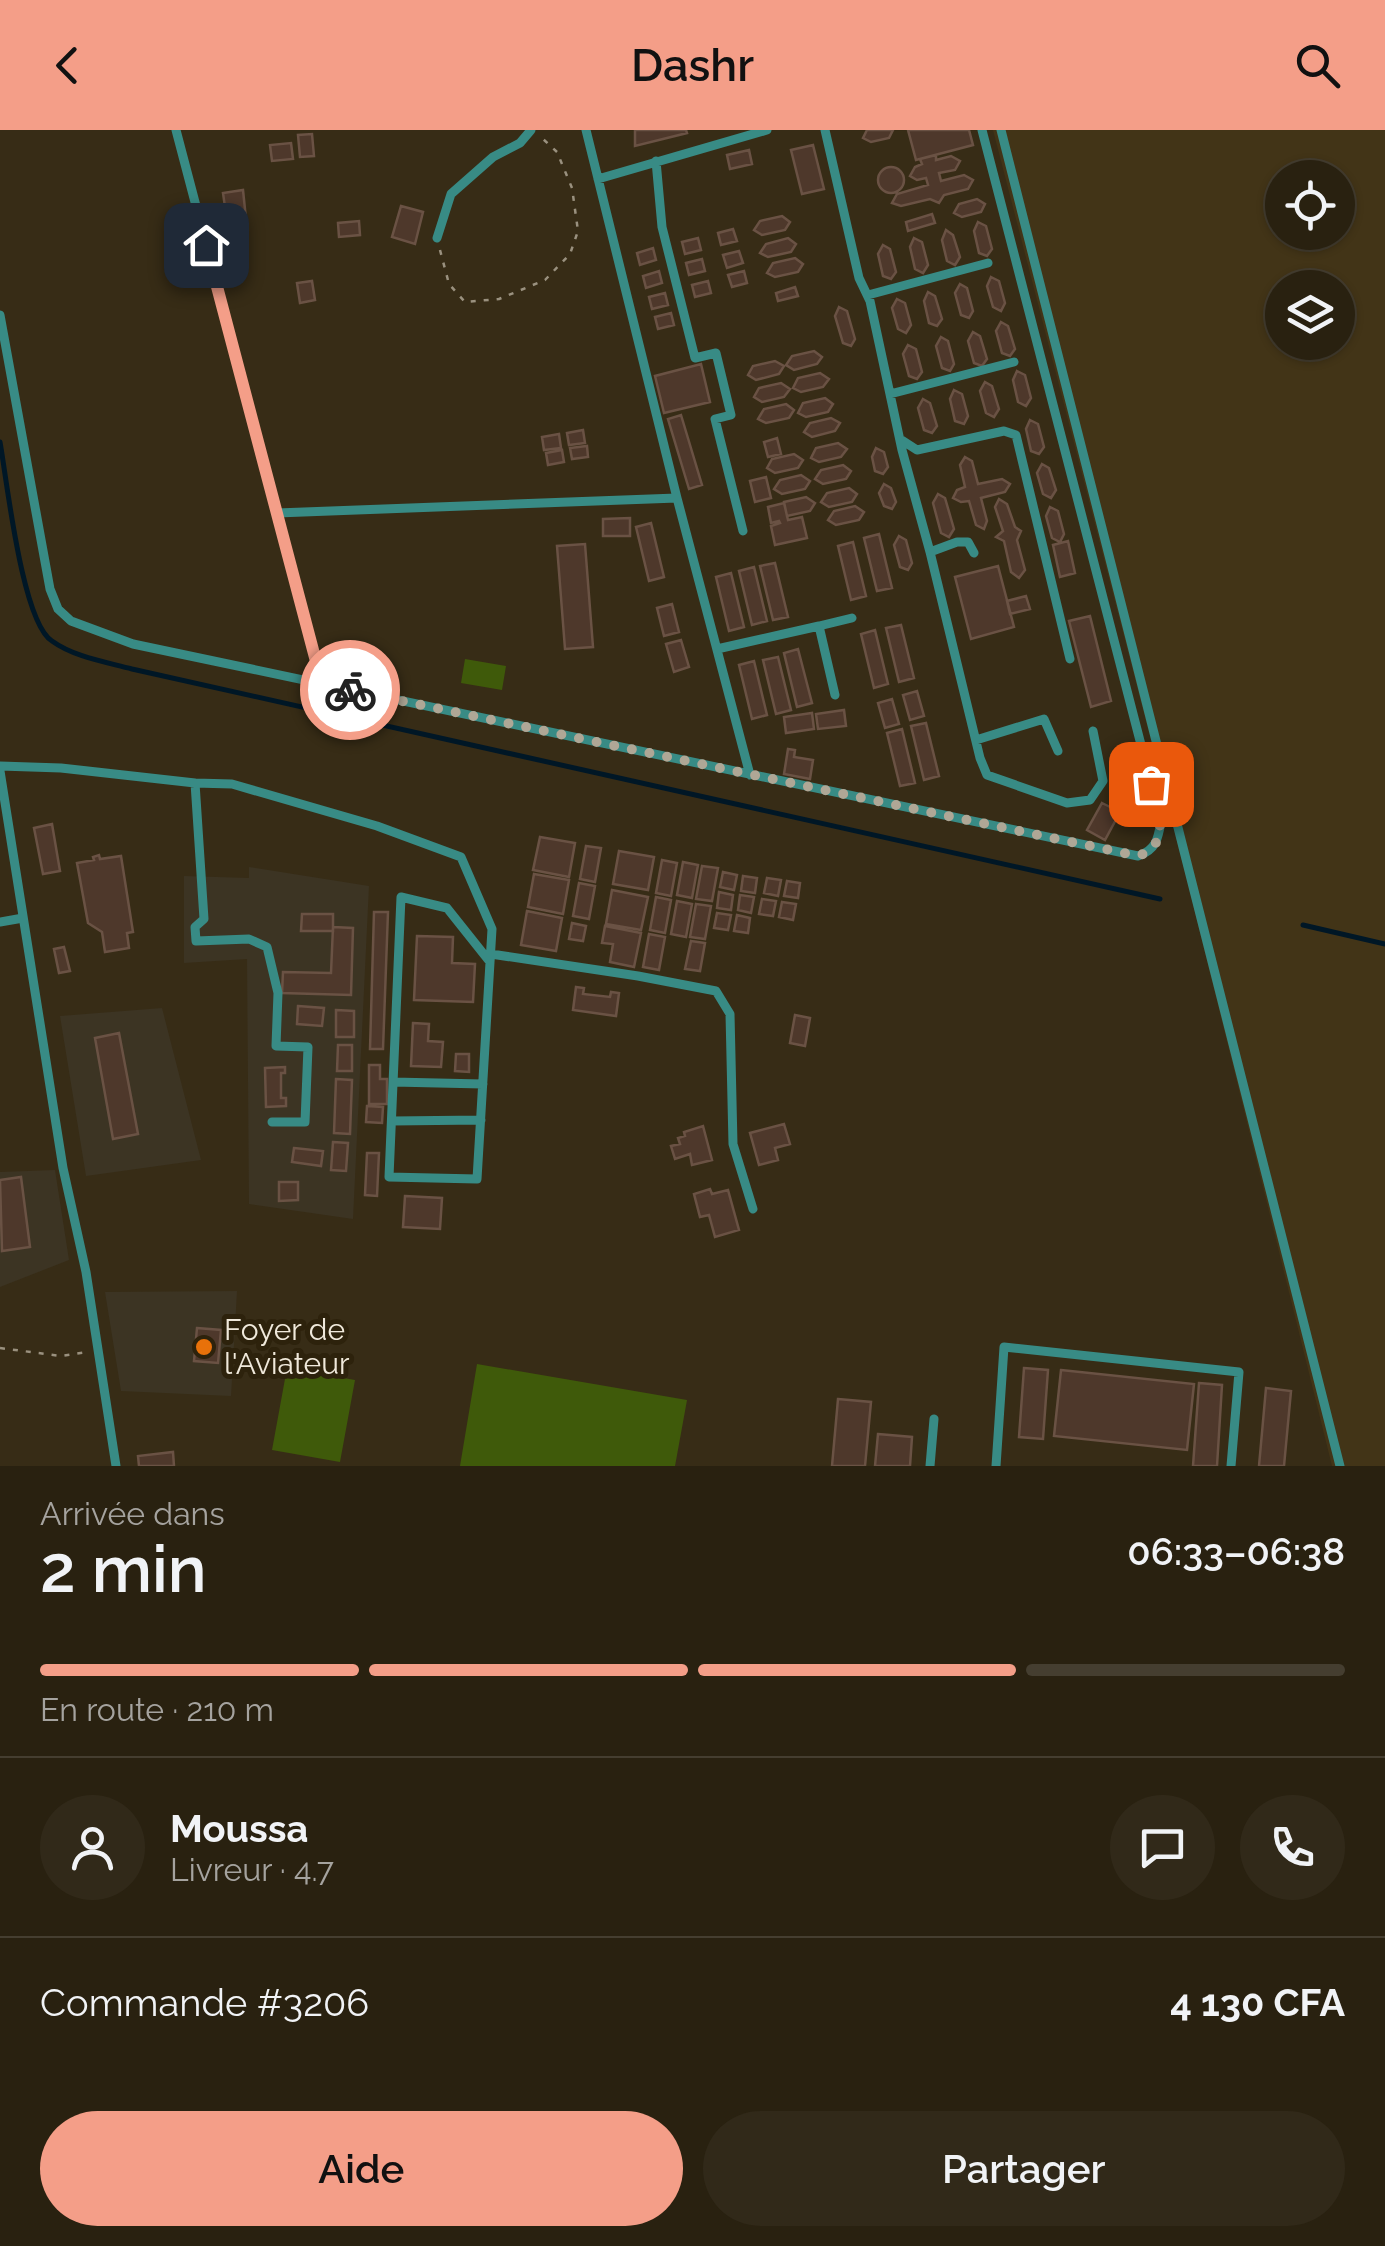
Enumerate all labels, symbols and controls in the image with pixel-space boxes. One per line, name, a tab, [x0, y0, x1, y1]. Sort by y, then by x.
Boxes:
icon: back	[40, 38, 95, 93]
icon: search	[1290, 38, 1345, 93]
text: Dashr	[631, 39, 754, 92]
map controls	[1265, 160, 1355, 360]
button: locate	[1265, 160, 1355, 250]
pin	[164, 203, 249, 288]
icon: home	[179, 218, 234, 273]
button: layers	[1265, 270, 1355, 360]
courier	[300, 640, 400, 740]
icon: bike	[323, 663, 378, 718]
pin	[1109, 742, 1194, 827]
icon: bag	[1124, 757, 1179, 812]
place label: Foyer de l'Aviateur	[224, 1312, 350, 1381]
marker: Foyer de l'Aviateur	[193, 1336, 215, 1358]
text: Arrivée dans	[40, 1495, 225, 1532]
text: 06:33–06:38	[1127, 1529, 1345, 1574]
text: 2 min	[40, 1531, 207, 1607]
text: En route · 210 m	[40, 1691, 274, 1728]
button: person	[40, 1795, 145, 1900]
button: chat	[1110, 1795, 1215, 1900]
button: phone	[1240, 1795, 1345, 1900]
text: Moussa	[170, 1806, 308, 1851]
text: Livreur · 4.7	[170, 1851, 334, 1888]
text: Commande #3206	[40, 1980, 369, 2025]
text: 4 130 CFA	[1170, 1980, 1345, 2025]
button: Aide	[40, 2111, 683, 2226]
button: Partager	[703, 2111, 1345, 2226]

